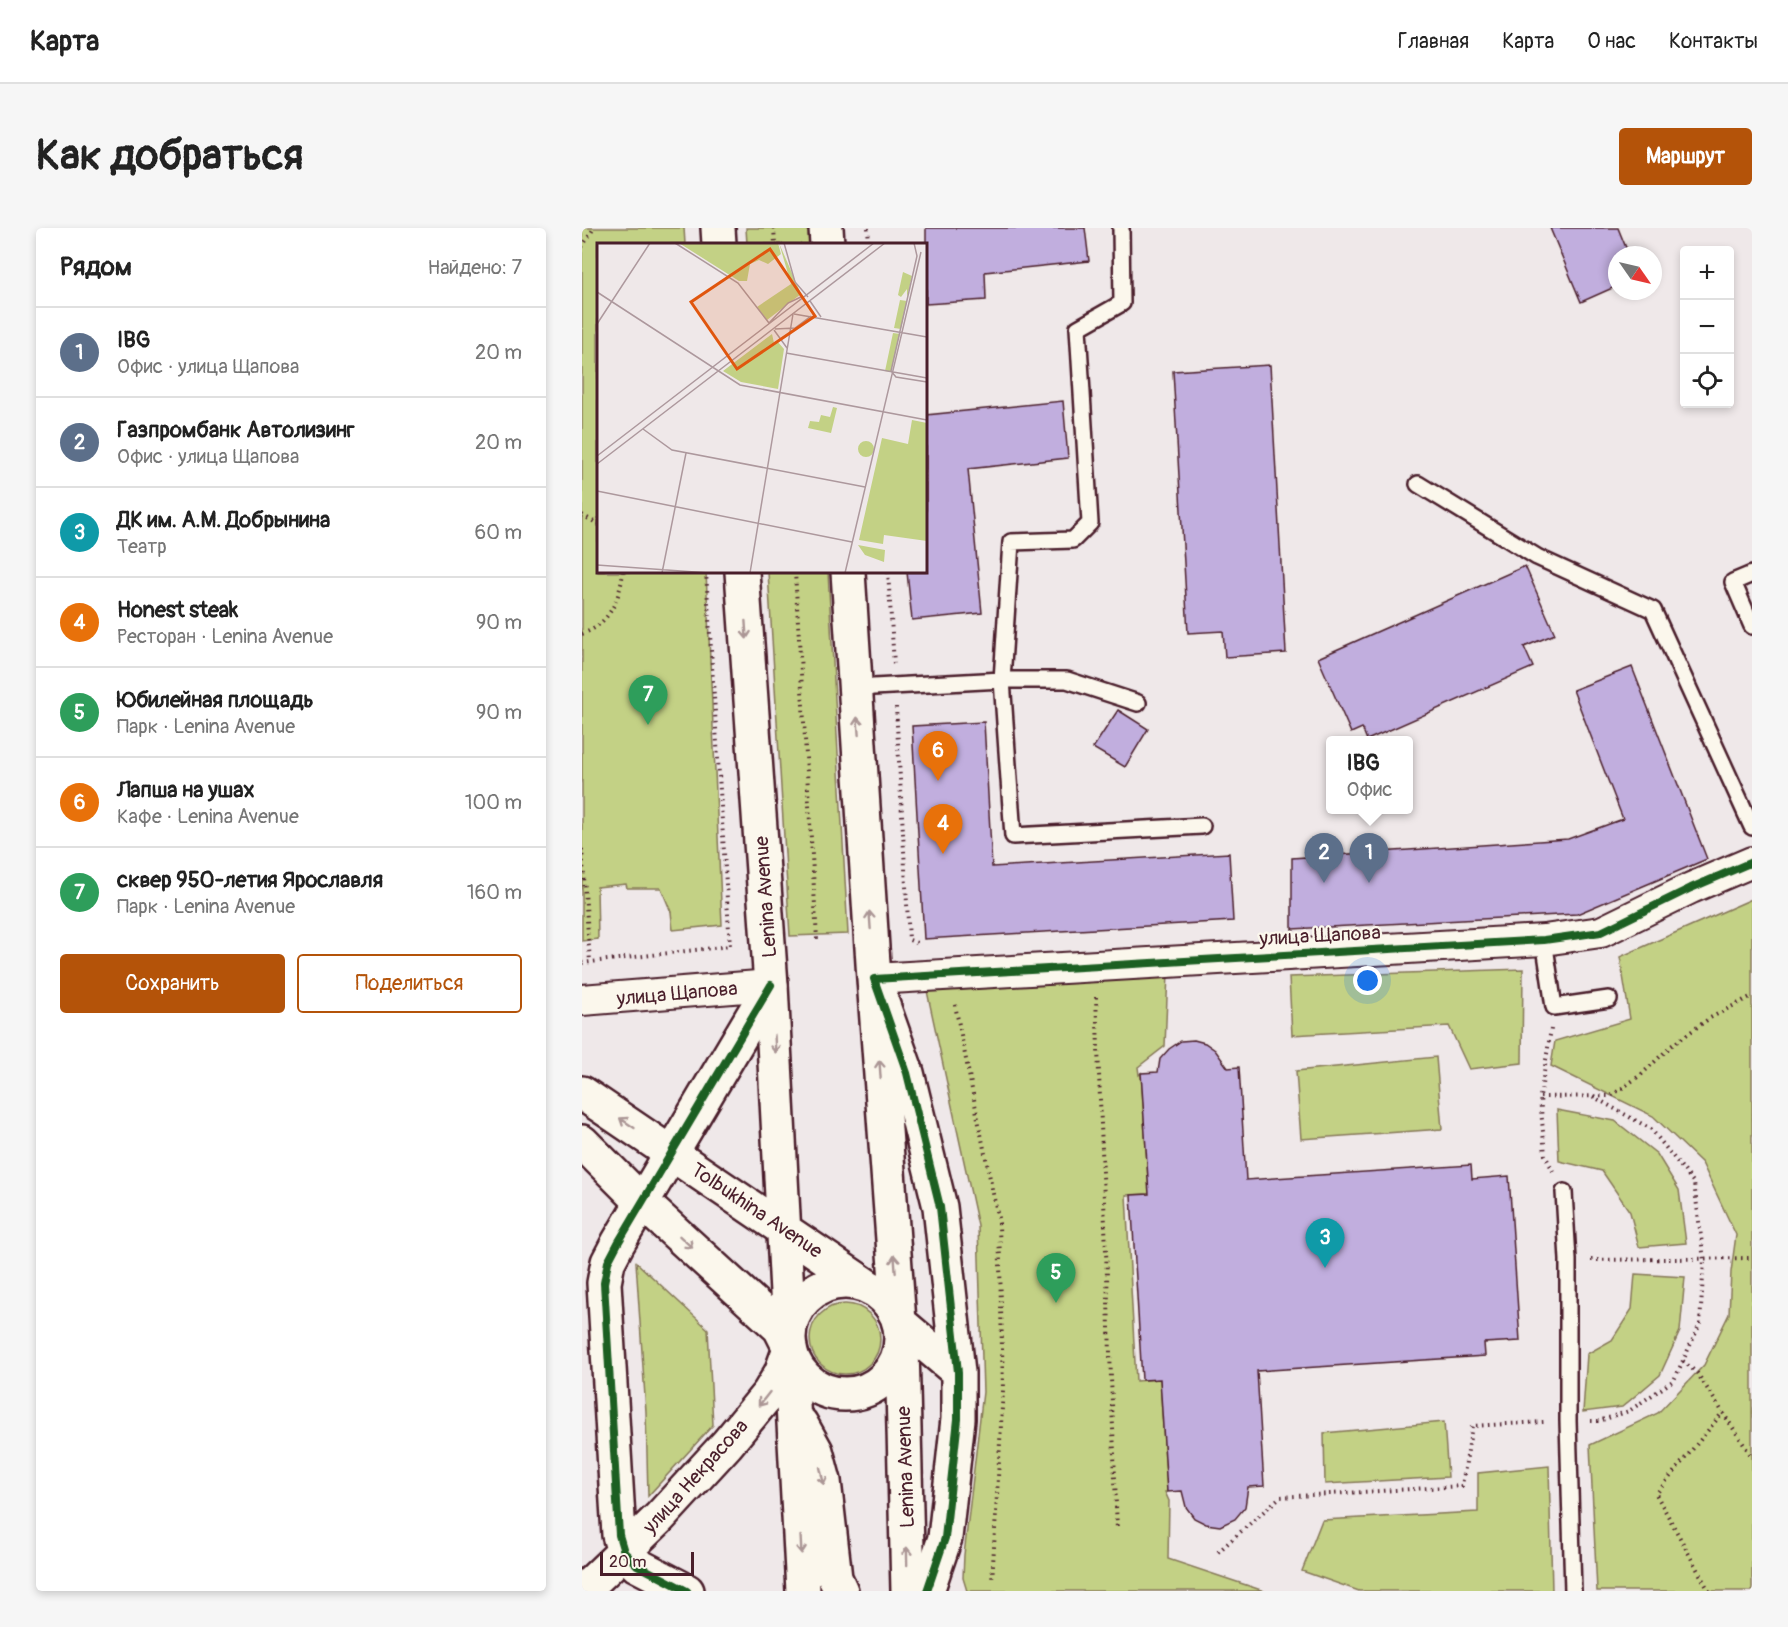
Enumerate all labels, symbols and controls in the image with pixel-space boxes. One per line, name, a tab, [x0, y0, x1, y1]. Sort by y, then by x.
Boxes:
text: Карта	[30, 24, 99, 59]
text: Главная	[1398, 28, 1469, 55]
text: Карта	[1502, 28, 1554, 55]
text: О нас	[1587, 28, 1636, 55]
text: Контакты	[1669, 28, 1758, 55]
button: Маршрут	[1619, 128, 1752, 185]
text: Как добраться	[36, 130, 303, 182]
inset map	[597, 243, 927, 573]
north arrow	[1608, 246, 1662, 300]
map controls	[1680, 246, 1734, 408]
button: +	[1680, 246, 1734, 300]
text: Рядом	[60, 251, 132, 283]
text: Найдено: 7	[428, 255, 522, 280]
button: −	[1680, 300, 1734, 354]
text: IBG	[117, 326, 150, 354]
text: 1	[76, 340, 83, 365]
text: 20 m	[475, 340, 522, 365]
text: Офис · улица Щапова	[117, 354, 299, 379]
button: locate	[1680, 354, 1734, 408]
text: Газпромбанк Автолизинг	[117, 416, 354, 444]
text: 2	[74, 430, 85, 455]
text: 20 m	[475, 430, 522, 455]
text: Офис · улица Щапова	[117, 444, 299, 469]
text: ДК им. А.М. Добрынина	[117, 506, 330, 534]
text: 3	[74, 520, 85, 545]
text: 60 m	[475, 520, 522, 545]
text: Театр	[117, 534, 167, 559]
text: Honest steak	[117, 596, 238, 624]
text: 4	[74, 610, 85, 635]
text: 90 m	[476, 610, 522, 635]
one-way arrow	[741, 619, 752, 639]
text: Ресторан · Lenina Avenue	[117, 624, 333, 649]
pin: 7	[628, 676, 668, 725]
text: Юбилейная площадь	[117, 686, 314, 714]
text: 5	[74, 700, 85, 725]
text: 90 m	[476, 700, 522, 725]
text: Парк · Lenina Avenue	[117, 714, 295, 739]
one-way arrow	[852, 716, 863, 736]
pin: 6	[918, 732, 958, 781]
popup	[1326, 736, 1413, 814]
text: IBG	[1347, 749, 1380, 777]
text: Лапша на ушах	[117, 776, 254, 804]
text: Офис	[1347, 777, 1392, 802]
text: 6	[74, 790, 85, 815]
text: 100 m	[465, 790, 522, 815]
text: Кафе · Lenina Avenue	[117, 804, 299, 829]
pin: 4	[924, 804, 962, 854]
pin: 2	[1304, 834, 1344, 883]
pin: 1	[1350, 834, 1388, 883]
street label: Lenina Avenue	[749, 835, 782, 959]
text: сквер 950-летия Ярославля	[117, 866, 383, 894]
text: 7	[74, 880, 85, 905]
text: 160 m	[467, 880, 522, 905]
text: Парк · Lenina Avenue	[117, 894, 295, 919]
one-way arrow	[864, 911, 875, 931]
street label: улица Щапова	[1258, 920, 1381, 951]
button: Сохранить	[60, 954, 285, 1013]
button: Поделиться	[297, 954, 522, 1013]
your location	[1353, 966, 1382, 995]
street label: улица Щапова	[615, 976, 739, 1011]
one-way arrow	[769, 1033, 780, 1053]
one-way arrow	[875, 1060, 886, 1080]
one-way arrow	[620, 1117, 636, 1129]
street label: Tolbukhina Avenue	[686, 1157, 827, 1264]
pin: 3	[1306, 1218, 1344, 1268]
one-way arrow	[679, 1235, 694, 1250]
one-way arrow	[889, 1254, 900, 1274]
pin: 5	[1036, 1254, 1076, 1303]
one-way arrow	[757, 1391, 770, 1407]
street label: Lenina Avenue	[891, 1406, 920, 1528]
street label: улица Некрасова	[637, 1414, 753, 1540]
one-way arrow	[817, 1467, 829, 1486]
one-way arrow	[795, 1535, 806, 1555]
one-way arrow	[901, 1546, 913, 1566]
scale bar	[600, 1549, 694, 1576]
text: 20 m	[609, 1552, 647, 1572]

